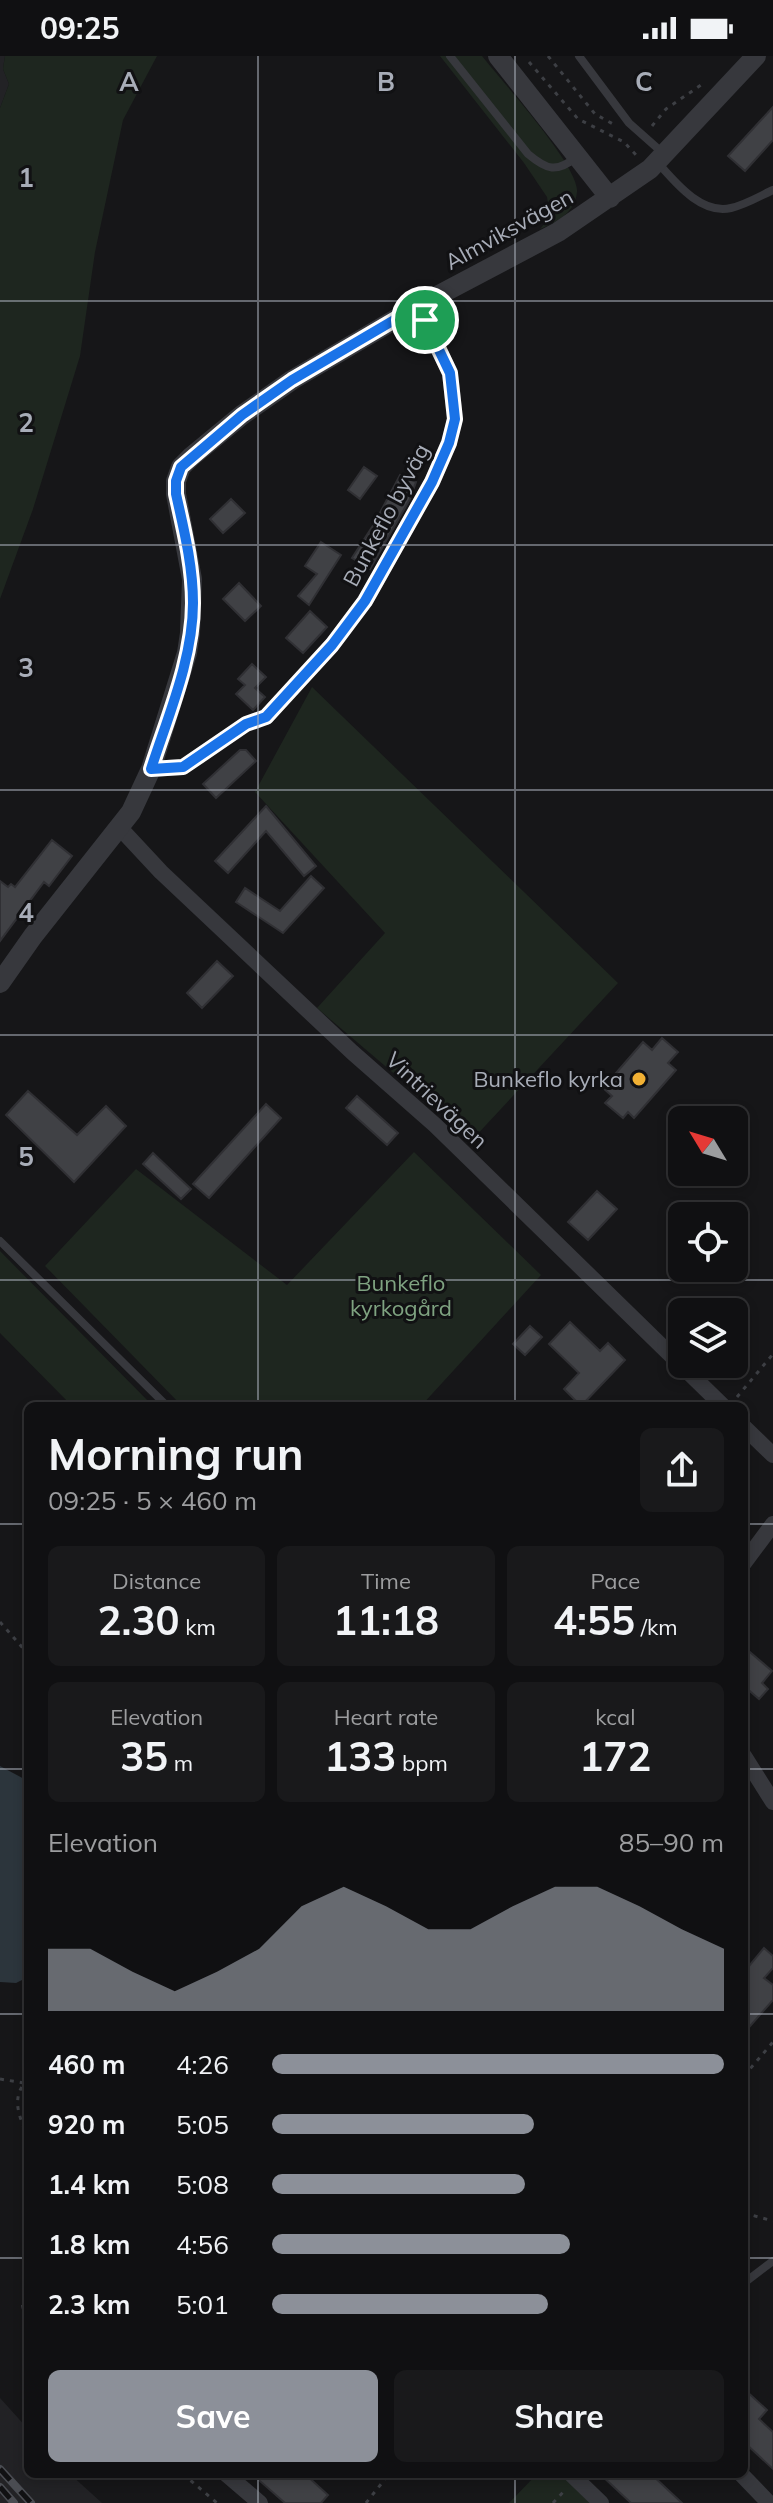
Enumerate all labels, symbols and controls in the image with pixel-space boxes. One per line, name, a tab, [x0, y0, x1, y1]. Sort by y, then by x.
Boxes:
text: 09:25	[40, 9, 119, 47]
text: A	[119, 65, 139, 98]
text: B	[377, 65, 395, 98]
text: C	[635, 65, 653, 98]
text: 1	[18, 161, 34, 194]
street label: Almviksvägen	[440, 182, 578, 276]
pin	[391, 286, 459, 354]
icon: arrive	[403, 298, 447, 342]
text: 2	[18, 406, 34, 439]
street label: Bunkeflo byväg	[337, 439, 435, 591]
text: 3	[18, 651, 34, 684]
text: 4	[18, 896, 34, 929]
street label: Vintrievägen	[380, 1046, 494, 1154]
place label: Bunkeflo kyrka	[473, 1065, 623, 1093]
marker: Bunkeflo kyrka	[630, 1070, 648, 1088]
north arrow	[668, 1106, 748, 1186]
map controls	[668, 1106, 748, 1378]
text: 5	[18, 1140, 34, 1173]
button: locate	[668, 1202, 748, 1282]
park label: Bunkeflo kyrkogård	[350, 1269, 452, 1322]
button: layers	[668, 1298, 748, 1378]
text: Morning run	[48, 1426, 304, 1481]
button: share	[640, 1428, 724, 1512]
text: 09:25 · 5 × 460 m	[48, 1484, 257, 1517]
text: Distance	[112, 1567, 201, 1595]
text: Time	[361, 1567, 411, 1595]
text: Pace	[591, 1567, 640, 1595]
text: 2.30	[98, 1595, 179, 1645]
text: 11:18	[333, 1595, 439, 1645]
text: 4:55	[553, 1595, 635, 1645]
text: km	[179, 1613, 216, 1641]
text: /km	[635, 1613, 678, 1641]
text: Elevation	[110, 1703, 203, 1731]
text: Heart rate	[334, 1703, 438, 1731]
text: kcal	[595, 1703, 635, 1731]
text: 35	[120, 1731, 168, 1781]
text: 133	[324, 1731, 396, 1781]
text: 172	[579, 1731, 651, 1781]
text: m	[168, 1749, 193, 1777]
text: bpm	[396, 1749, 448, 1777]
text: Elevation	[48, 1826, 158, 1859]
text: 85–90 m	[619, 1826, 724, 1859]
text: 460 m	[48, 2048, 125, 2081]
text: 4:26	[176, 2048, 229, 2081]
text: 920 m	[48, 2108, 125, 2141]
text: 5:05	[176, 2108, 229, 2141]
text: 1.4 km	[48, 2168, 131, 2201]
text: 5:08	[176, 2168, 229, 2201]
text: 1.8 km	[48, 2228, 131, 2261]
text: 4:56	[176, 2228, 229, 2261]
text: 2.3 km	[48, 2288, 131, 2321]
text: 5:01	[176, 2288, 229, 2321]
button: Save	[48, 2370, 378, 2462]
button: Share	[394, 2370, 724, 2462]

